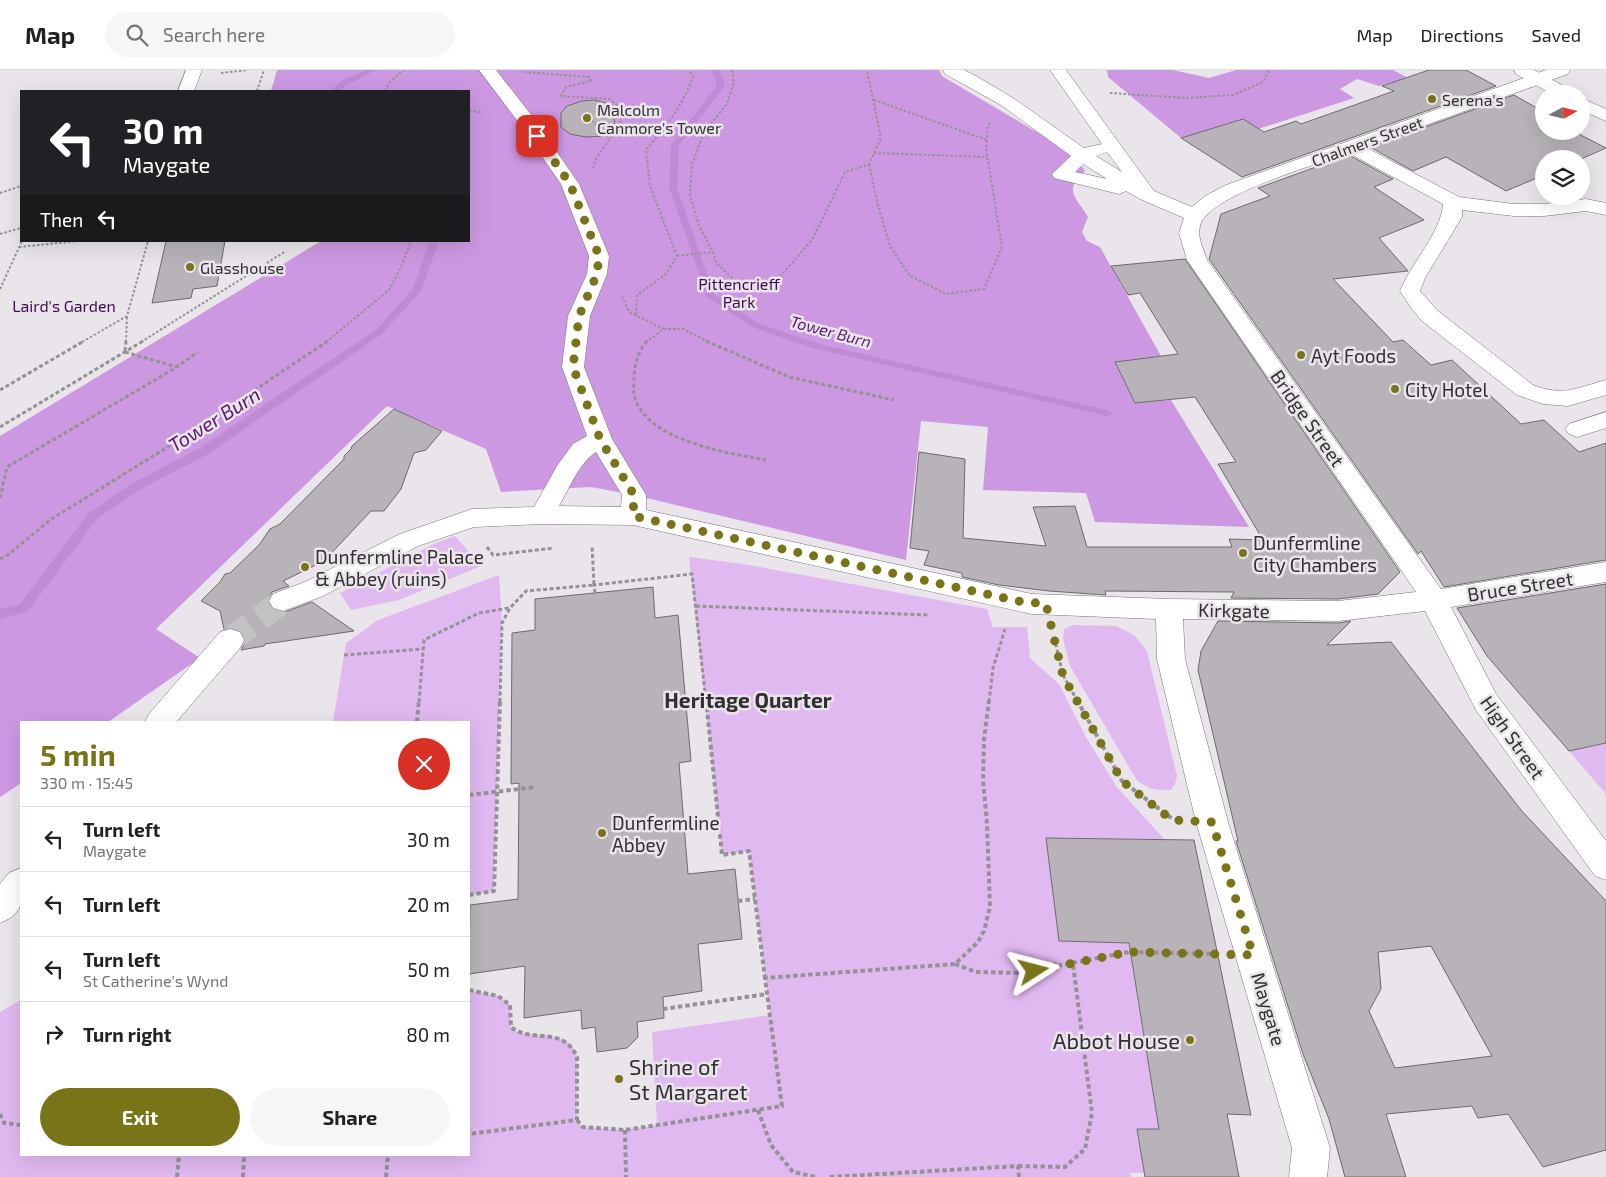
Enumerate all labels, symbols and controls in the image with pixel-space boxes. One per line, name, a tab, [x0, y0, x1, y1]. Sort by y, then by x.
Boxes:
search box	[105, 12, 455, 57]
text: Map	[25, 20, 75, 49]
icon: search	[123, 21, 151, 49]
text: Search here	[163, 23, 265, 46]
text: Map	[1356, 24, 1393, 46]
text: Directions	[1421, 24, 1504, 46]
text: Saved	[1532, 24, 1581, 46]
north arrow	[1535, 85, 1590, 140]
map controls	[1535, 85, 1590, 205]
place label: Serena's	[1442, 90, 1504, 109]
marker: Serena's	[1426, 93, 1438, 105]
place label: Malcolm Canmore's Tower	[597, 100, 722, 137]
text: 30 m	[123, 109, 203, 151]
icon: left	[40, 110, 105, 175]
marker: Malcolm Canmore's Tower	[581, 112, 593, 124]
street label: Chalmers Street	[1309, 112, 1425, 170]
pin	[516, 115, 558, 157]
icon: arrive	[523, 122, 551, 150]
button: layers	[1535, 150, 1590, 205]
text: Maygate	[123, 151, 210, 177]
icon: left	[93, 205, 121, 233]
text: Then	[40, 208, 83, 231]
place label: Glasshouse	[200, 258, 284, 277]
marker: Glasshouse	[184, 261, 196, 273]
park label: Pittencrieff Park	[698, 274, 780, 311]
park label: Laird's Garden	[12, 296, 116, 315]
water label: Tower Burn	[789, 311, 873, 351]
place label: Ayt Foods	[1311, 344, 1396, 367]
marker: Ayt Foods	[1295, 349, 1307, 361]
street label: Bridge Street	[1266, 365, 1350, 471]
place label: City Hotel	[1405, 378, 1489, 401]
water label: Tower Burn	[164, 381, 264, 457]
marker: City Hotel	[1389, 383, 1401, 395]
place label: Dunfermline City Chambers	[1253, 531, 1377, 576]
place label: Dunfermline Palace & Abbey (ruins)	[315, 545, 484, 590]
marker: Dunfermline City Chambers	[1237, 547, 1249, 559]
marker: Dunfermline Palace & Abbey (ruins)	[299, 561, 311, 573]
street label: Bruce Street	[1466, 566, 1574, 606]
street label: Kirkgate	[1198, 598, 1270, 622]
district label: Heritage Quarter	[664, 687, 832, 713]
street label: High Street	[1476, 691, 1550, 783]
text: 5 min	[40, 736, 116, 772]
button: close	[398, 738, 450, 790]
text: 330 m · 15:45	[40, 773, 133, 792]
place label: Dunfermline Abbey	[612, 811, 720, 856]
text: Turn left	[83, 818, 160, 841]
icon: left	[40, 825, 68, 853]
marker: Dunfermline Abbey	[596, 827, 608, 839]
text: 30 m	[407, 828, 450, 851]
text: Maygate	[83, 841, 147, 860]
icon: left	[40, 890, 68, 918]
text: Turn left	[83, 893, 160, 916]
text: 20 m	[407, 893, 450, 916]
position arrow	[1007, 944, 1059, 996]
text: Turn left	[83, 948, 160, 971]
icon: left	[40, 955, 68, 983]
text: 50 m	[407, 958, 450, 981]
street label: Maygate	[1247, 970, 1291, 1048]
text: St Catherine's Wynd	[83, 971, 229, 990]
icon: right	[40, 1020, 68, 1048]
text: Turn right	[83, 1023, 171, 1046]
text: 80 m	[406, 1023, 450, 1046]
place label: Abbot House	[1053, 1027, 1180, 1053]
marker: Abbot House	[1184, 1034, 1196, 1046]
place label: Shrine of St Margaret	[629, 1053, 748, 1104]
marker: Shrine of St Margaret	[613, 1073, 625, 1085]
button: Exit	[40, 1088, 240, 1146]
button: Share	[250, 1088, 450, 1146]

